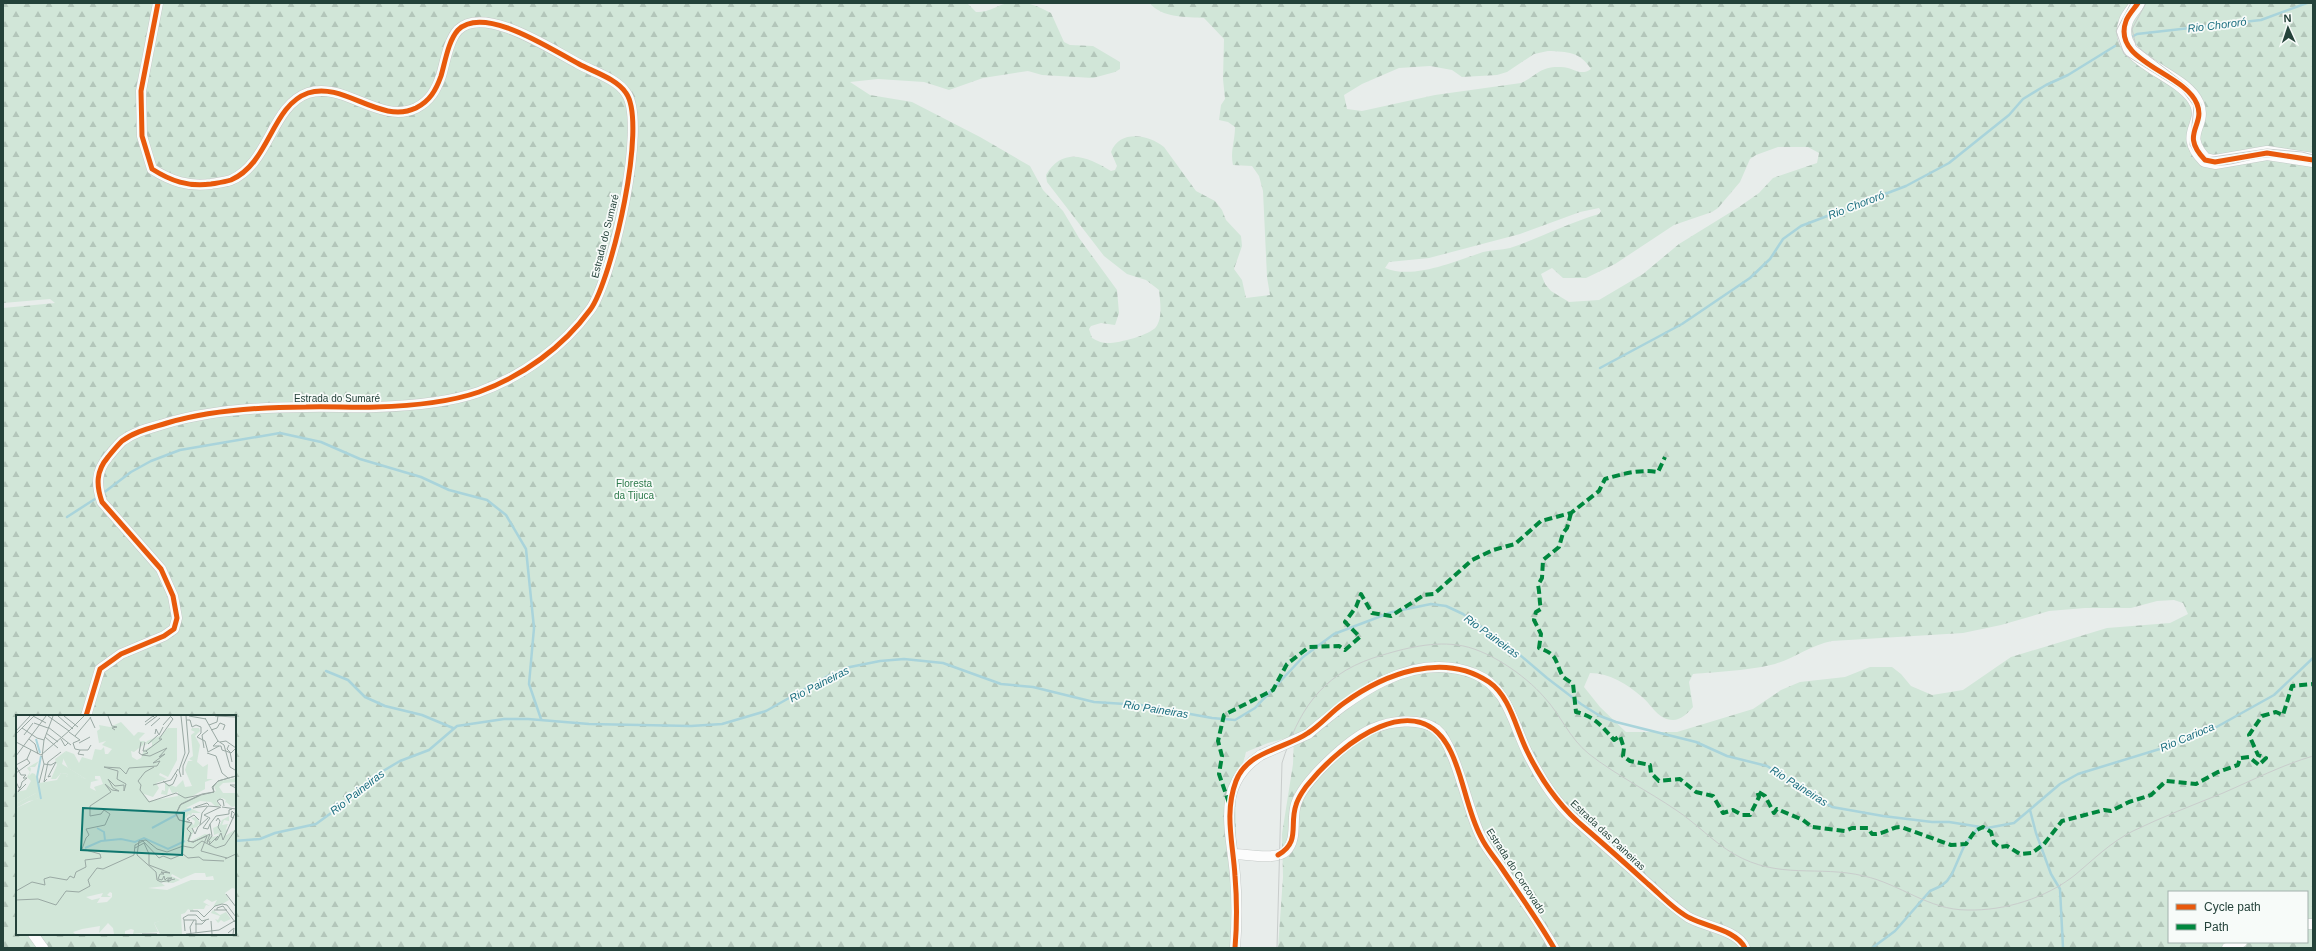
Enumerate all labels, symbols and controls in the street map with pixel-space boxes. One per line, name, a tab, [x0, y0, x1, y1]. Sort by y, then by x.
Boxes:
north arrow	[2268, 8, 2308, 48]
text: N	[2283, 12, 2292, 24]
water label: Rio Chororó	[2187, 15, 2247, 35]
water label: Rio Chororó	[1826, 189, 1886, 221]
street label: Estrada do Sumaré	[589, 192, 621, 279]
street label: Estrada do Sumaré	[294, 393, 381, 404]
park label: Floresta da Tijuca	[614, 478, 654, 501]
water label: Rio Paineiras	[1462, 612, 1522, 660]
water label: Rio Paineiras	[787, 664, 851, 704]
water label: Rio Paineiras	[1123, 698, 1190, 720]
inset map	[16, 715, 236, 935]
water label: Rio Carioca	[2158, 720, 2216, 754]
water label: Rio Paineiras	[1768, 764, 1830, 809]
water label: Rio Paineiras	[328, 767, 387, 817]
street label: Estrada das Paineiras	[1568, 798, 1648, 872]
street label: Estrada do Corcovado	[1484, 826, 1548, 916]
legend	[2168, 891, 2308, 943]
text: Cycle path	[2204, 900, 2261, 914]
text: Path	[2204, 920, 2229, 934]

